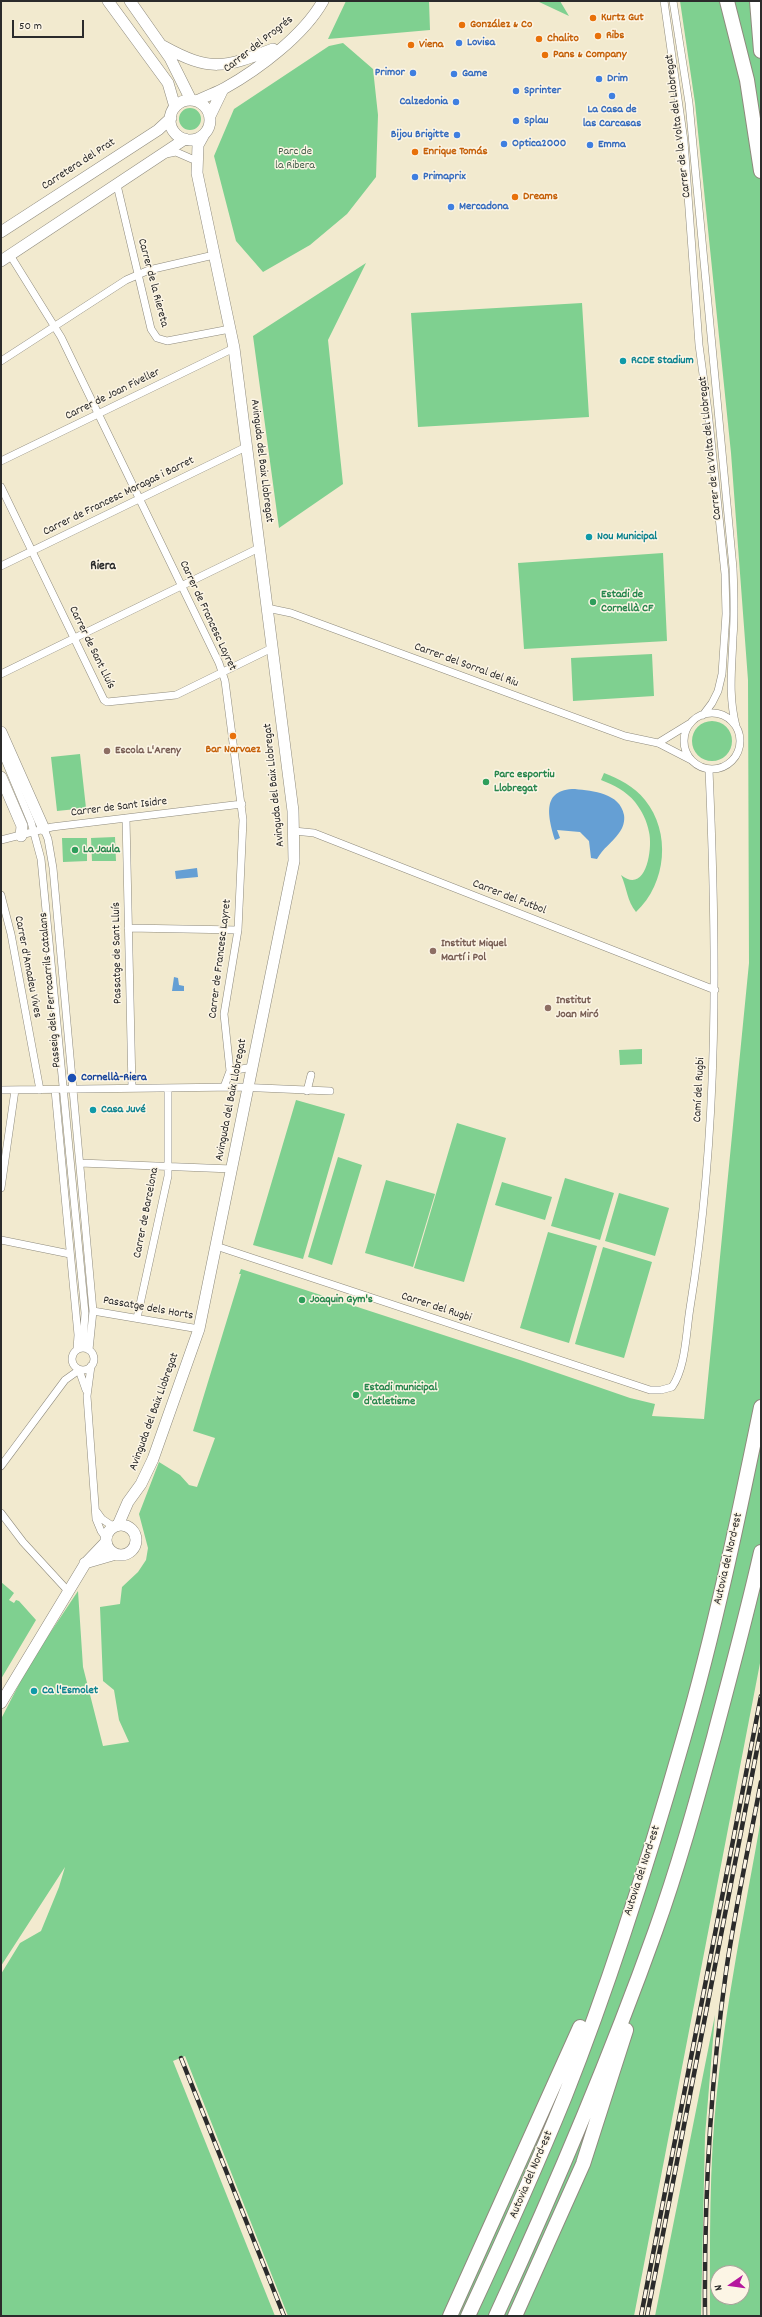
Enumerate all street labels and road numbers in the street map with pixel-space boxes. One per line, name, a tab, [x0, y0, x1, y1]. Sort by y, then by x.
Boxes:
street label: Carrer del Progrés	[221, 13, 297, 77]
street label: Carrer de la Volta del Llobregat	[663, 53, 695, 199]
street label: Carretera del Prat	[40, 136, 118, 194]
street label: Carrer de la Riereta	[133, 237, 171, 329]
street label: Carrer de Joan Fiveller	[63, 366, 163, 424]
street label: Carrer de la Volta del Llobregat	[696, 375, 726, 521]
street label: Avinguda del Baix Llobregat	[246, 398, 276, 524]
street label: Carrer de Francesc Moragas i Barret	[41, 454, 197, 540]
street label: Carrer de Francesc Layret	[175, 559, 239, 673]
street label: Carrer de Sant Lluís	[65, 604, 117, 692]
street label: Carrer del Sorral del Riu	[412, 640, 520, 692]
street label: Avinguda del Baix Llobregat	[261, 722, 289, 848]
street label: Carrer de Sant Isidre	[70, 795, 168, 821]
street label: Carrer del Futbol	[470, 877, 548, 919]
street label: Carrer de Francesc Layret	[207, 899, 235, 1019]
street label: Passatge de Sant Lluís	[110, 902, 126, 1004]
street label: Passeig dels Ferrocarrils Catalans	[37, 912, 65, 1068]
street label: Carrer d'Amadeu Vives	[10, 915, 44, 1019]
street label: Avinguda del Baix Llobregat	[213, 1038, 251, 1162]
street label: Camí del Rugbi	[691, 1057, 709, 1123]
street label: Carrer de Barcelona	[131, 1167, 163, 1259]
street label: Carrer del Rugbi	[399, 1290, 473, 1326]
street label: Passatge dels Horts	[102, 1294, 194, 1324]
street label: Avinguda del Baix Llobregat	[127, 1351, 183, 1473]
street label: Autovia del Nord-est	[711, 1512, 747, 1606]
street label: Autovia del Nord-est	[622, 1824, 664, 1918]
street label: Autovia del Nord-est	[507, 2129, 557, 2221]

